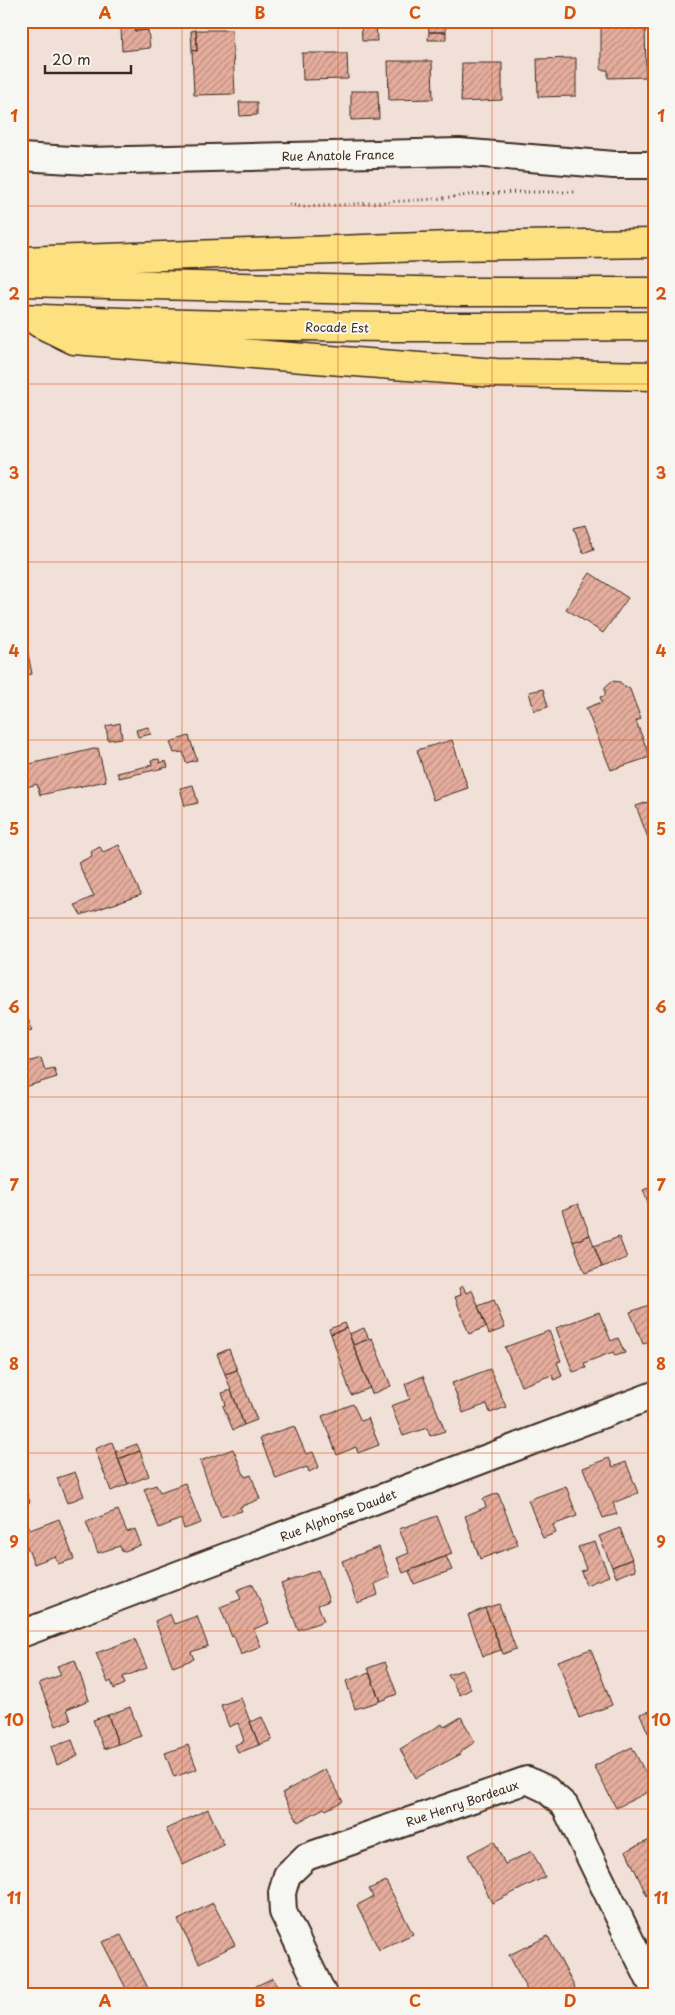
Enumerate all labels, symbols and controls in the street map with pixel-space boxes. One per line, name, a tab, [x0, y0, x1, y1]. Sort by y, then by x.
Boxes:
text: A	[99, 0, 112, 24]
text: B	[255, 0, 266, 24]
text: C	[409, 0, 421, 24]
text: D	[564, 0, 576, 24]
scale bar	[45, 42, 131, 74]
text: 20 m	[52, 47, 91, 70]
text: 1	[10, 103, 18, 127]
text: 1	[657, 103, 665, 127]
street label: Rue Anatole France	[281, 145, 395, 165]
text: 2	[8, 281, 20, 305]
text: 2	[655, 281, 667, 305]
street label: Rocade Est	[305, 317, 369, 337]
text: 3	[9, 460, 19, 484]
text: 3	[656, 460, 666, 484]
text: 4	[9, 638, 20, 662]
text: 4	[656, 638, 667, 662]
text: 5	[9, 816, 19, 840]
text: 5	[656, 816, 666, 840]
text: 6	[8, 994, 20, 1018]
text: 6	[655, 994, 667, 1018]
text: 7	[9, 1172, 19, 1196]
text: 7	[656, 1172, 666, 1196]
text: 8	[9, 1351, 19, 1375]
text: 8	[656, 1351, 666, 1375]
street label: Rue Alphonse Daudet	[277, 1484, 399, 1545]
text: 9	[9, 1529, 19, 1553]
text: 9	[656, 1529, 666, 1553]
text: 10	[4, 1707, 24, 1731]
text: 10	[651, 1707, 671, 1731]
street label: Rue Henry Bordeaux	[403, 1775, 521, 1831]
text: 11	[7, 1885, 21, 1909]
text: 11	[654, 1885, 668, 1909]
text: A	[99, 1988, 112, 2012]
text: B	[255, 1988, 266, 2012]
text: C	[409, 1988, 421, 2012]
text: D	[564, 1988, 576, 2012]

